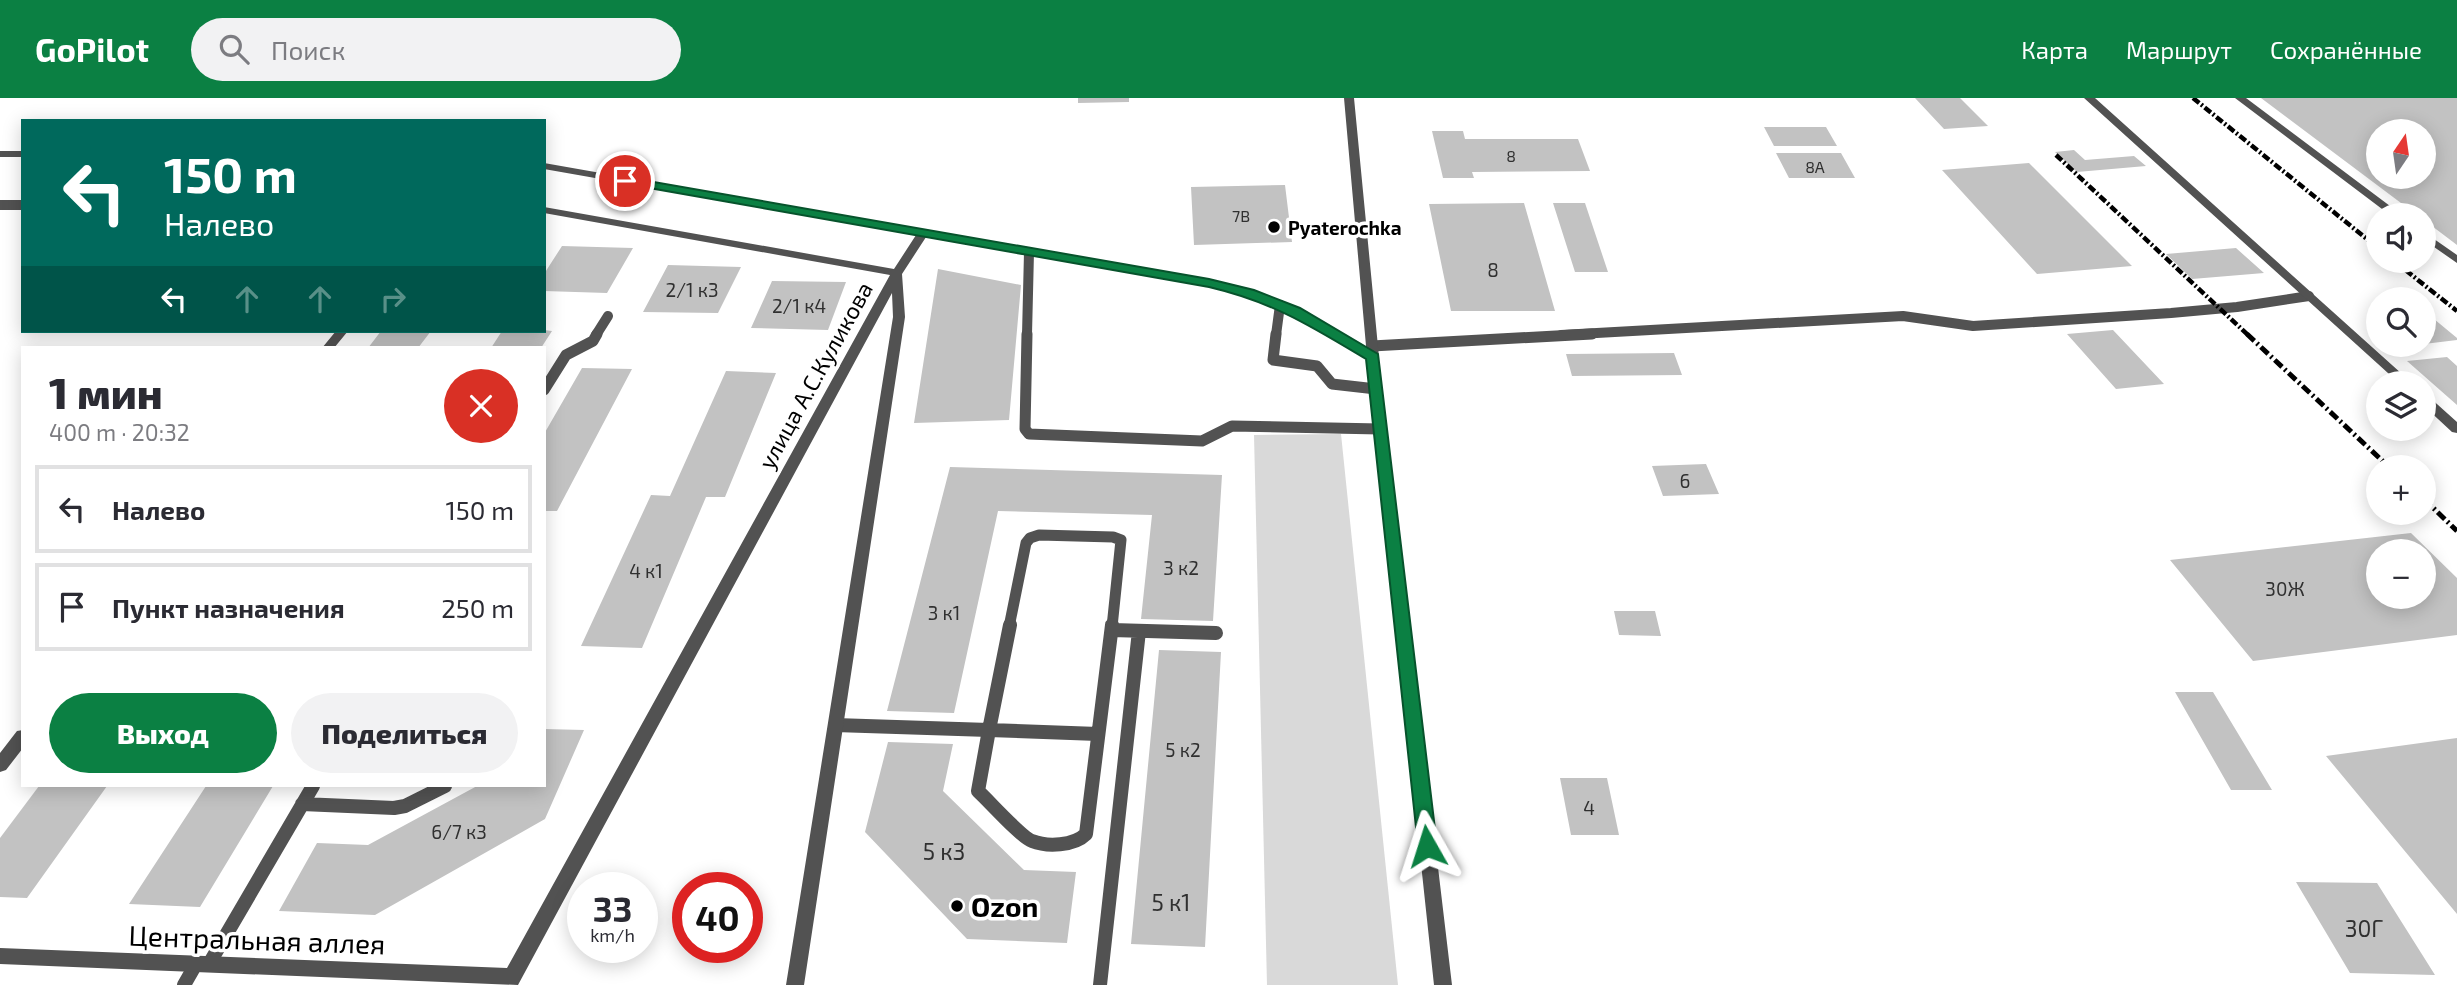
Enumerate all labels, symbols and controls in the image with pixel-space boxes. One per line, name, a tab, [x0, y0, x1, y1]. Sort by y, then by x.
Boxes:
search box	[191, 18, 681, 81]
text: GoPilot	[35, 29, 149, 69]
icon: search	[215, 30, 253, 68]
text: Поиск	[271, 34, 345, 65]
text: Карта	[2021, 35, 2088, 64]
text: Маршрут	[2126, 35, 2232, 64]
text: Сохранённые	[2270, 35, 2422, 64]
north arrow	[2366, 119, 2436, 189]
map controls	[2366, 119, 2436, 609]
text: 150 m	[164, 144, 297, 203]
house number: 8	[1506, 146, 1516, 165]
icon: left	[49, 147, 140, 238]
pin	[595, 151, 655, 211]
house number: 8А	[1805, 157, 1825, 176]
icon: arrive	[606, 162, 644, 200]
button: sound	[2366, 203, 2436, 273]
text: Налево	[164, 204, 274, 242]
house number: 7В	[1232, 206, 1250, 225]
place label: Pyaterochka	[1288, 216, 1401, 240]
marker: Pyaterochka	[1266, 219, 1282, 235]
house number: 8	[1487, 258, 1499, 281]
street label: улица А.С.Куликова	[752, 277, 879, 474]
house number: 2/1 к3	[665, 278, 719, 301]
icon: left	[155, 280, 193, 318]
icon: ahead	[228, 280, 266, 318]
icon: ahead	[301, 280, 339, 318]
icon: right	[374, 280, 412, 318]
button: search	[2366, 287, 2436, 357]
house number: 2/1 к4	[772, 294, 826, 317]
text: 1 мин	[49, 367, 163, 417]
button: close	[444, 369, 518, 443]
button: layers	[2366, 371, 2436, 441]
text: 400 m · 20:32	[49, 418, 190, 446]
button: +	[2366, 455, 2436, 525]
house number: 6	[1680, 469, 1690, 492]
icon: left	[53, 490, 91, 528]
text: Налево	[112, 494, 205, 525]
text: 150 m	[445, 494, 514, 525]
button: −	[2366, 539, 2436, 609]
house number: 3 к2	[1163, 556, 1199, 579]
house number: 4 к1	[629, 559, 663, 582]
house number: 30Ж	[2265, 577, 2305, 600]
icon: arrive	[53, 588, 91, 626]
text: Пункт назначения	[112, 592, 345, 623]
text: 250 m	[441, 592, 514, 623]
house number: 3 к1	[928, 601, 960, 624]
button: Выход	[49, 693, 277, 773]
button: Поделиться	[291, 693, 518, 773]
house number: 5 к2	[1165, 738, 1201, 761]
house number: 4	[1583, 796, 1595, 819]
position arrow	[1390, 809, 1464, 883]
house number: 6/7 к3	[431, 820, 487, 843]
house number: 5 к3	[923, 837, 965, 865]
speed limit sign: 40	[672, 872, 763, 963]
text: 33	[593, 887, 632, 929]
house number: 5 к1	[1152, 888, 1190, 916]
place label: Ozon	[971, 889, 1038, 923]
marker: Ozon	[949, 898, 965, 914]
house number: 30Г	[2345, 914, 2383, 942]
street label: Центральная аллея	[128, 918, 386, 960]
text: km/h	[590, 924, 635, 946]

